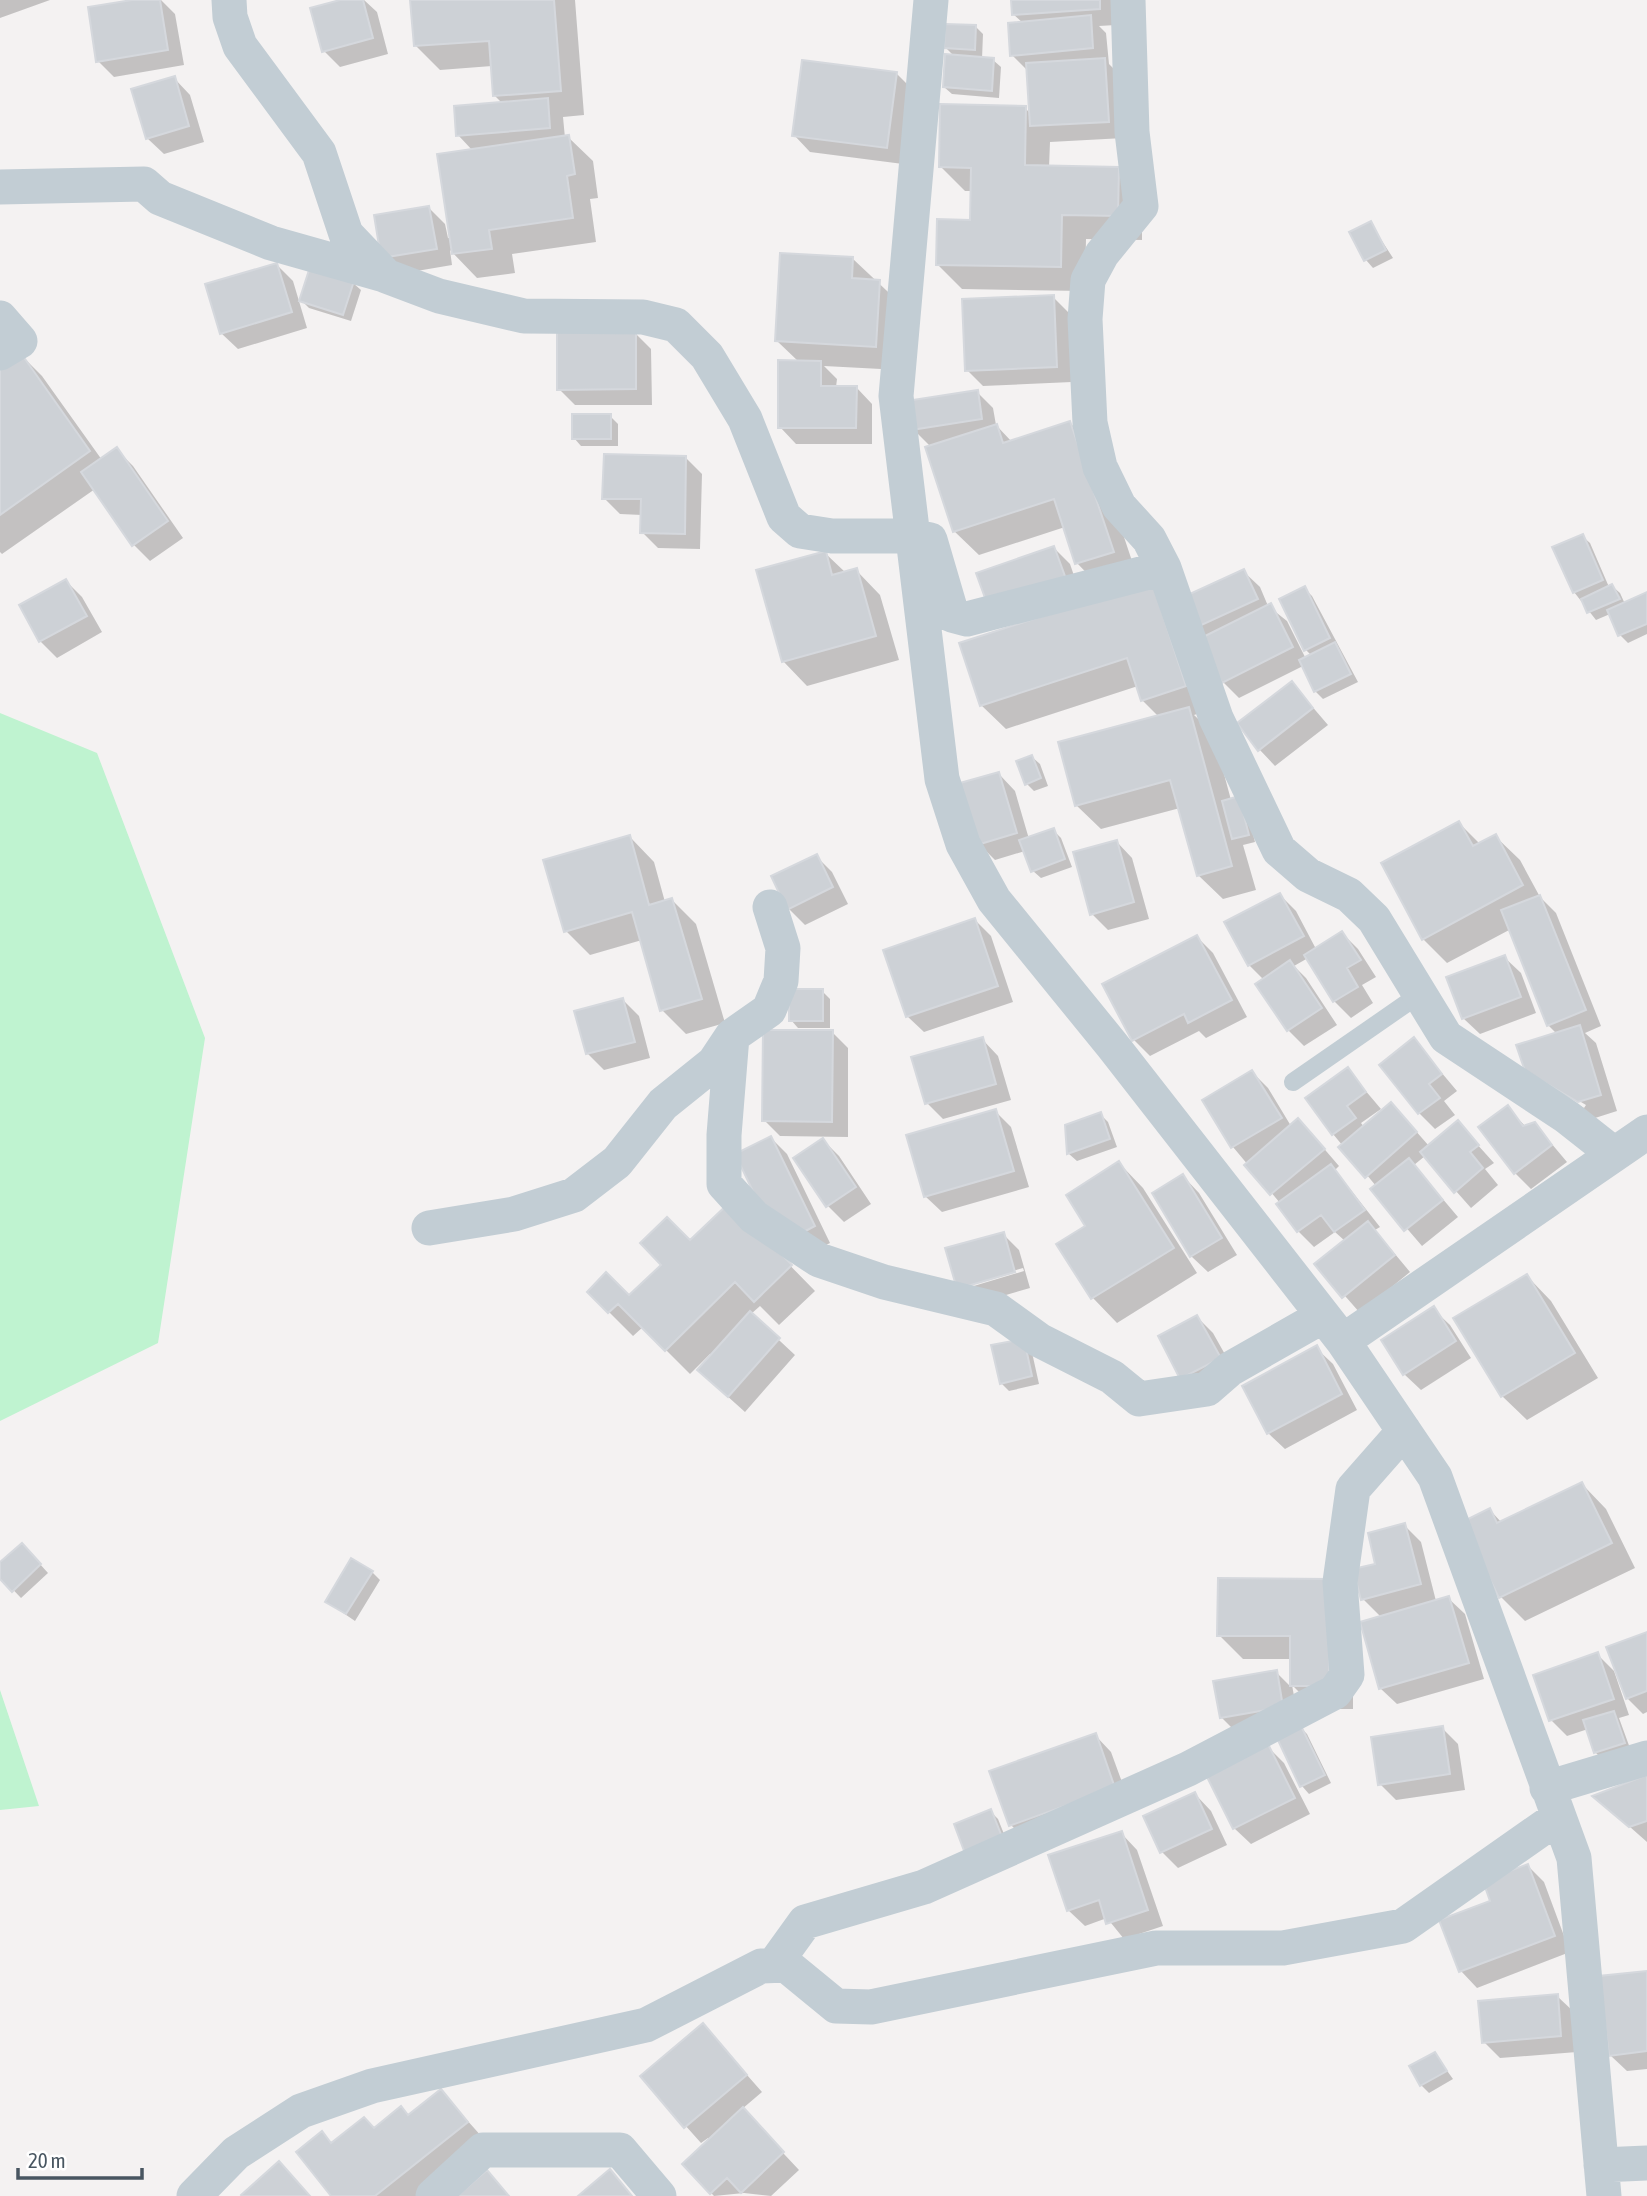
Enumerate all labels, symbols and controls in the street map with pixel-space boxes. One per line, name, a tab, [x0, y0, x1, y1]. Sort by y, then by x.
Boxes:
scale bar	[18, 2136, 142, 2180]
text: 20 m	[28, 2148, 66, 2172]

